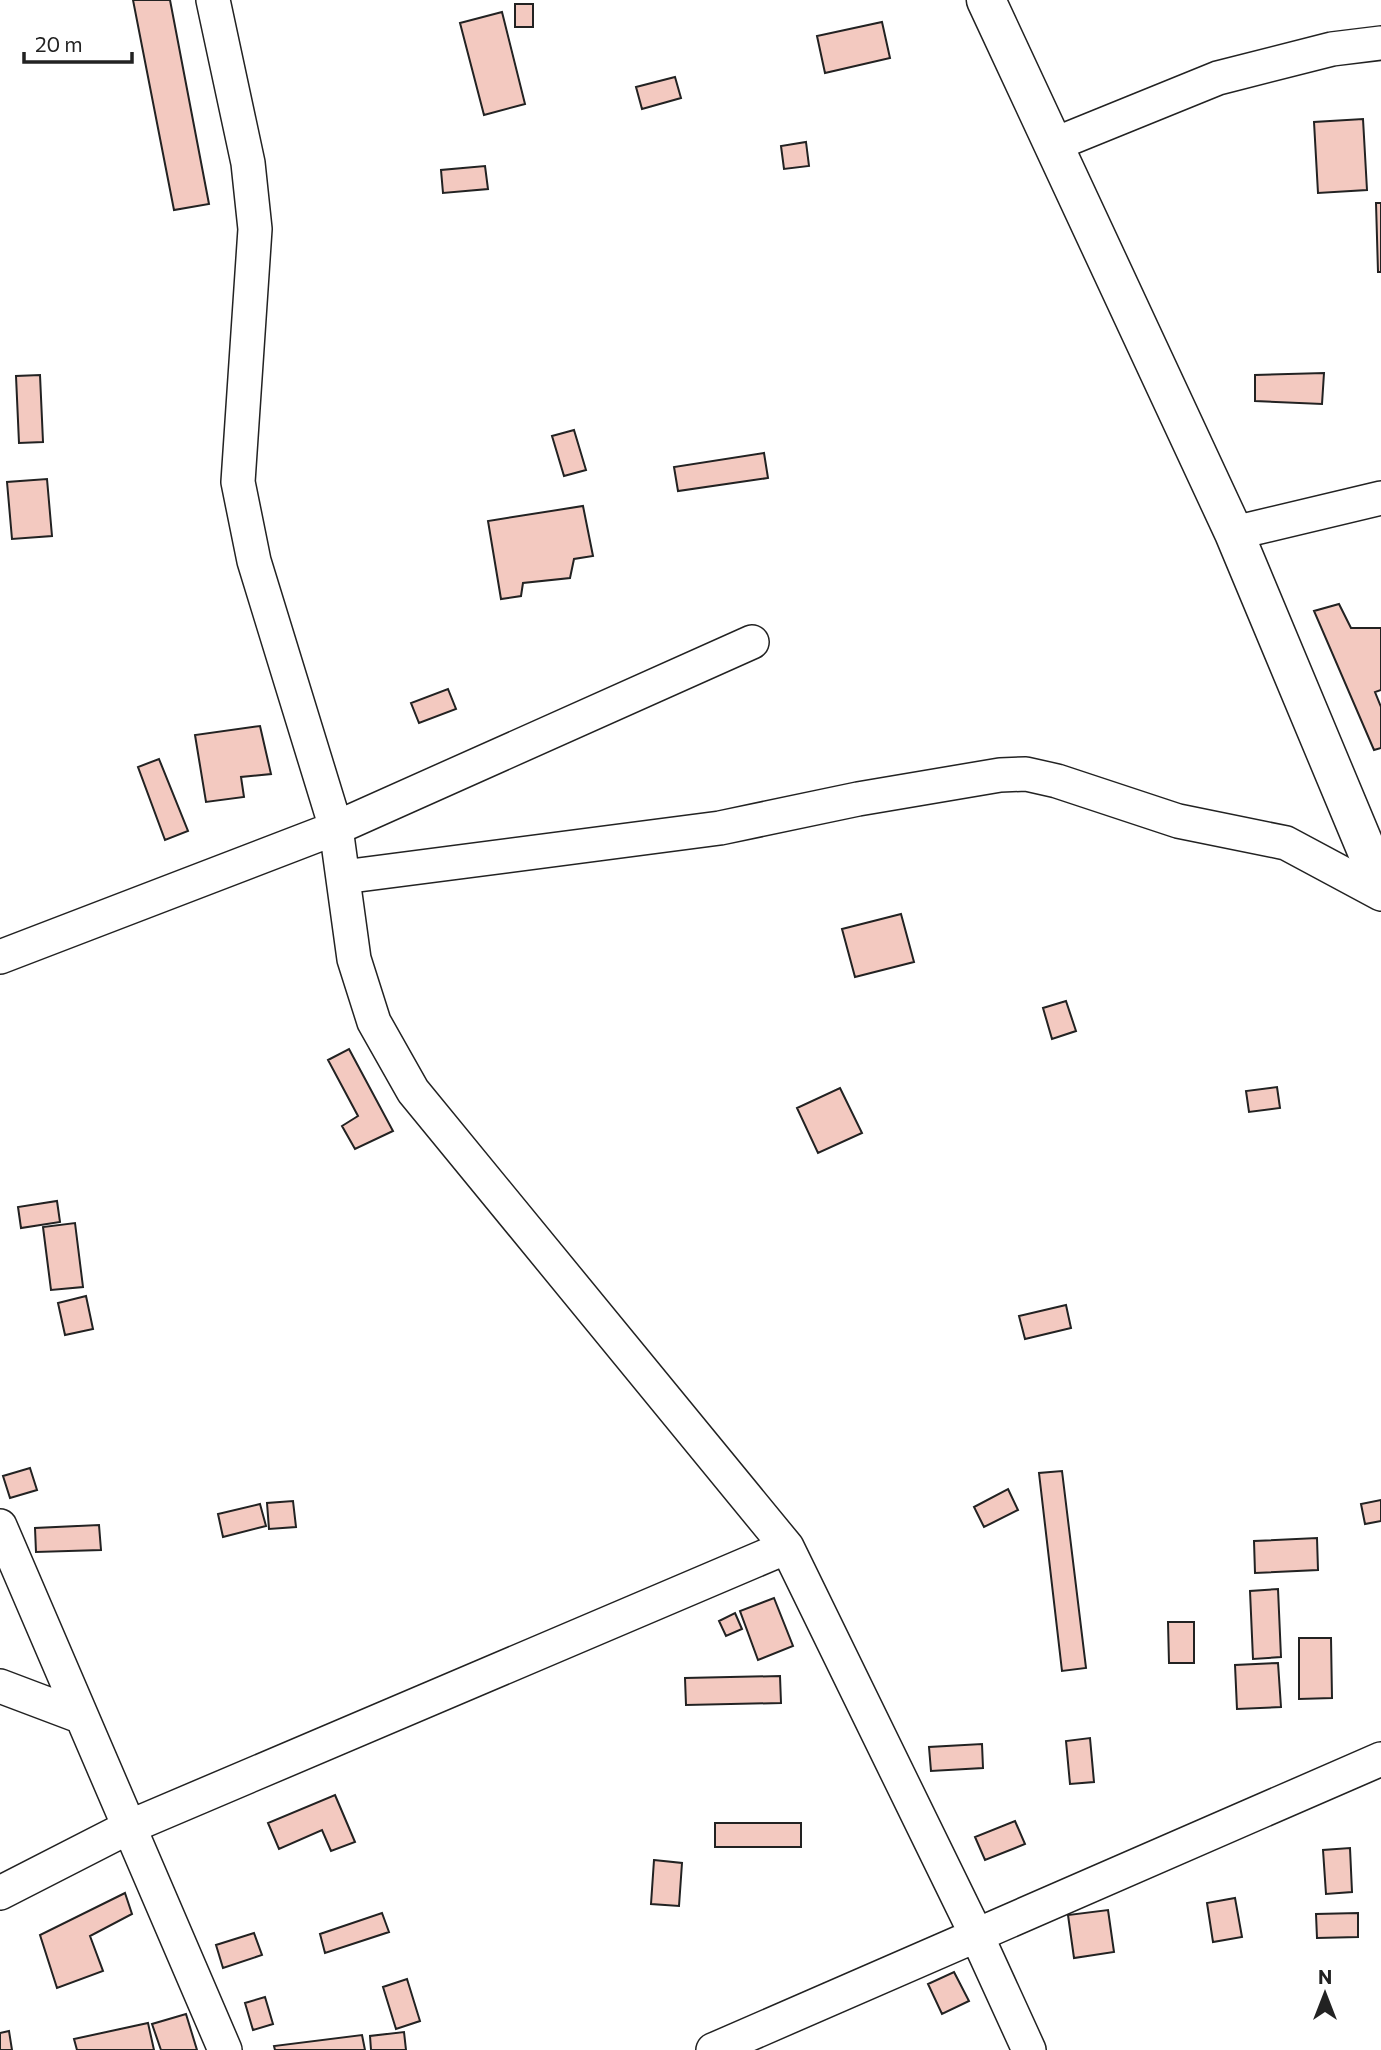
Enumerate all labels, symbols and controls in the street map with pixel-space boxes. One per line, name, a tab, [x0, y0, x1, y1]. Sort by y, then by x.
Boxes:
scale bar	[24, 21, 133, 65]
text: 20 m	[35, 31, 83, 56]
north arrow	[1290, 1959, 1360, 2029]
text: N	[1318, 1965, 1332, 1988]

